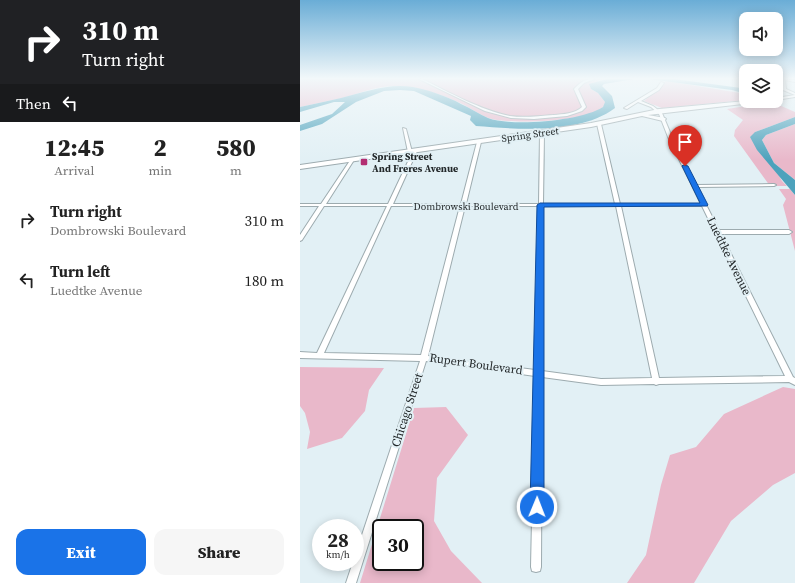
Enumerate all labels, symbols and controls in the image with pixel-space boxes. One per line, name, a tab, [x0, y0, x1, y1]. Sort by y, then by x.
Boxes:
text: 310 m	[82, 11, 159, 49]
map controls	[739, 12, 783, 108]
button: sound	[739, 12, 783, 56]
icon: right	[16, 16, 68, 68]
text: Turn right	[82, 47, 164, 72]
button: layers	[739, 64, 783, 108]
icon: left	[59, 92, 81, 114]
text: Then	[16, 93, 51, 114]
street label: Spring Street	[501, 124, 560, 145]
pin	[668, 125, 702, 166]
text: 12:45	[44, 131, 104, 164]
text: 2	[154, 131, 167, 164]
text: 580	[216, 131, 256, 164]
icon: arrive	[674, 131, 696, 153]
place label: Spring Street And Freres Avenue	[372, 150, 458, 175]
marker: Spring Street And Freres Avenue	[359, 157, 369, 167]
text: Arrival	[54, 162, 94, 179]
text: min	[148, 162, 172, 179]
text: m	[230, 162, 242, 179]
street label: Dombrowski Boulevard	[414, 200, 519, 213]
text: Turn right	[50, 201, 122, 222]
icon: right	[16, 209, 38, 231]
text: 310 m	[244, 210, 284, 231]
street label: Luedtke Avenue	[703, 214, 755, 298]
text: Dombrowski Boulevard	[50, 222, 186, 239]
text: Turn left	[50, 261, 110, 282]
icon: left	[16, 269, 38, 291]
text: 180 m	[244, 270, 284, 291]
text: Luedtke Avenue	[50, 282, 142, 299]
street label: Rupert Boulevard	[428, 350, 524, 378]
street label: Chicago Street	[388, 371, 426, 449]
position arrow	[516, 486, 558, 528]
speed limit sign: 30	[372, 519, 424, 571]
text: 28	[327, 526, 349, 554]
button: Exit	[16, 529, 146, 575]
button: Share	[154, 529, 284, 575]
text: km/h	[326, 548, 350, 561]

